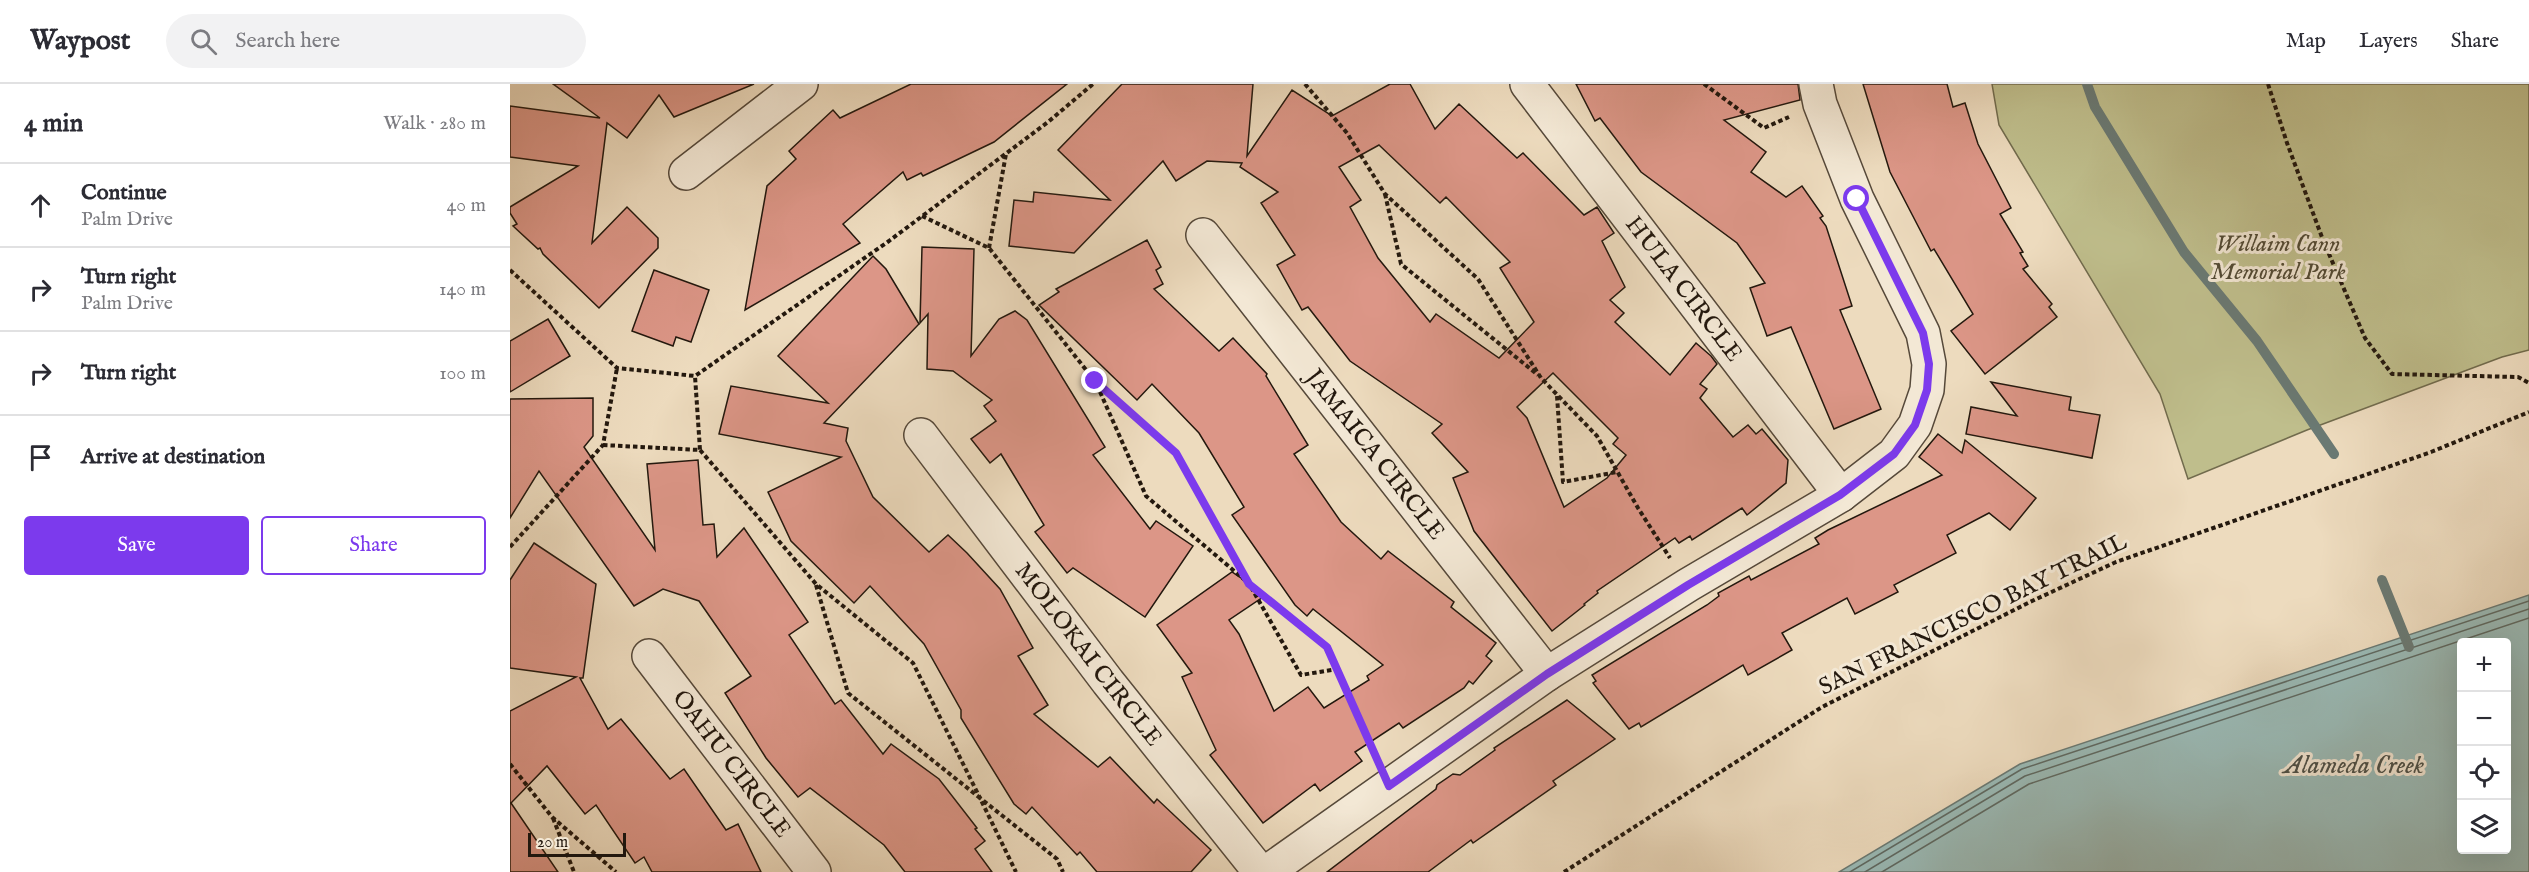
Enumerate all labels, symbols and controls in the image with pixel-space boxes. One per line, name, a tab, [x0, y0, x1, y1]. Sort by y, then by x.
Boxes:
search box	[166, 14, 586, 68]
text: Waypost	[30, 24, 130, 59]
icon: search	[187, 25, 220, 58]
text: Search here	[235, 27, 340, 55]
text: Map	[2286, 28, 2326, 55]
text: Layers	[2359, 28, 2418, 55]
text: Share	[2451, 28, 2499, 55]
text: 4 min	[24, 107, 83, 140]
text: Walk · 280 m	[383, 111, 486, 136]
text: Continue	[81, 179, 167, 207]
route start	[1843, 185, 1869, 211]
icon: ahead	[24, 189, 57, 222]
text: 40 m	[447, 193, 486, 218]
text: Palm Drive	[81, 207, 173, 232]
street label: HULA CIRCLE	[1618, 210, 1749, 368]
park label: Willaim Cann Memorial Park	[2210, 229, 2346, 288]
text: Turn right	[81, 263, 176, 291]
icon: right	[24, 273, 57, 306]
text: 140 m	[439, 277, 486, 302]
text: Palm Drive	[81, 291, 173, 316]
icon: right	[24, 357, 57, 390]
text: Turn right	[81, 359, 176, 387]
street label: JAMAICA CIRCLE	[1297, 360, 1452, 546]
text: 100 m	[439, 361, 486, 386]
route end	[1081, 367, 1107, 393]
icon: arrive	[24, 441, 57, 474]
text: Arrive at destination	[81, 443, 265, 471]
button: Save	[24, 516, 249, 575]
button: Share	[261, 516, 486, 575]
street label: SAN FRANCISCO BAY TRAIL	[1814, 526, 2133, 703]
street label: MOLOKAI CIRCLE	[1008, 556, 1169, 753]
map controls	[2457, 638, 2511, 854]
button: +	[2457, 638, 2511, 692]
street label: OAHU CIRCLE	[665, 684, 798, 844]
button: −	[2457, 692, 2511, 746]
button: locate	[2457, 746, 2511, 800]
water label: Alameda Creek	[2281, 749, 2425, 782]
button: layers	[2457, 800, 2511, 854]
scale bar	[528, 830, 626, 858]
text: 20 m	[537, 833, 568, 853]

